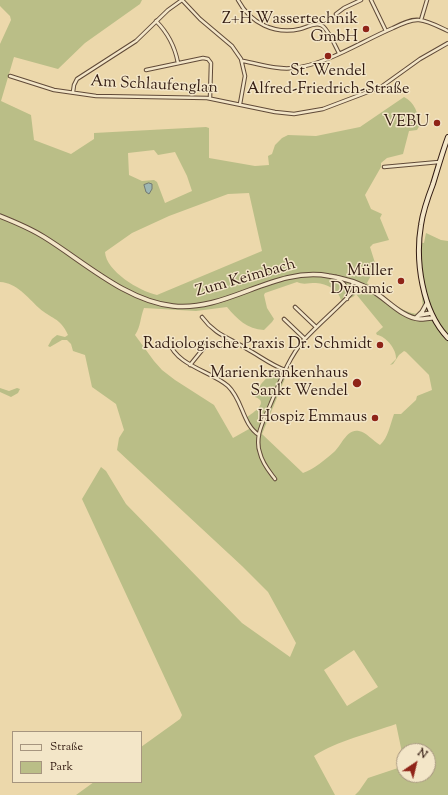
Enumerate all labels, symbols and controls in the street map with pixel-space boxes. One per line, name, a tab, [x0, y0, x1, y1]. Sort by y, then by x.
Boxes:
place label: Z+H Wassertechnik GmbH	[222, 10, 358, 48]
marker: Z+H Wassertechnik GmbH	[361, 24, 371, 34]
marker: St. Wendel Alfred-Friedrich-Straße	[323, 51, 333, 61]
place label: St. Wendel Alfred-Friedrich-Straße	[247, 62, 409, 100]
street label: Am Schlaufenglan	[90, 73, 218, 99]
place label: VEBU	[383, 113, 429, 133]
marker: VEBU	[432, 118, 442, 128]
street label: Zum Keimbach	[194, 256, 298, 302]
place label: Müller Dynamic	[331, 262, 393, 300]
marker: Müller Dynamic	[396, 276, 406, 286]
place label: Radiologische Praxis Dr. Schmidt	[143, 335, 372, 355]
marker: Radiologische Praxis Dr. Schmidt	[375, 340, 385, 350]
place label: Marienkrankenhaus Sankt Wendel	[210, 364, 348, 402]
marker: Marienkrankenhaus Sankt Wendel	[351, 377, 363, 389]
place label: Hospiz Emmaus	[258, 408, 367, 428]
marker: Hospiz Emmaus	[370, 413, 380, 423]
legend	[12, 731, 142, 783]
text: Straße	[50, 738, 83, 756]
north arrow	[396, 743, 436, 783]
text: N	[414, 745, 430, 763]
text: Park	[50, 758, 73, 776]

